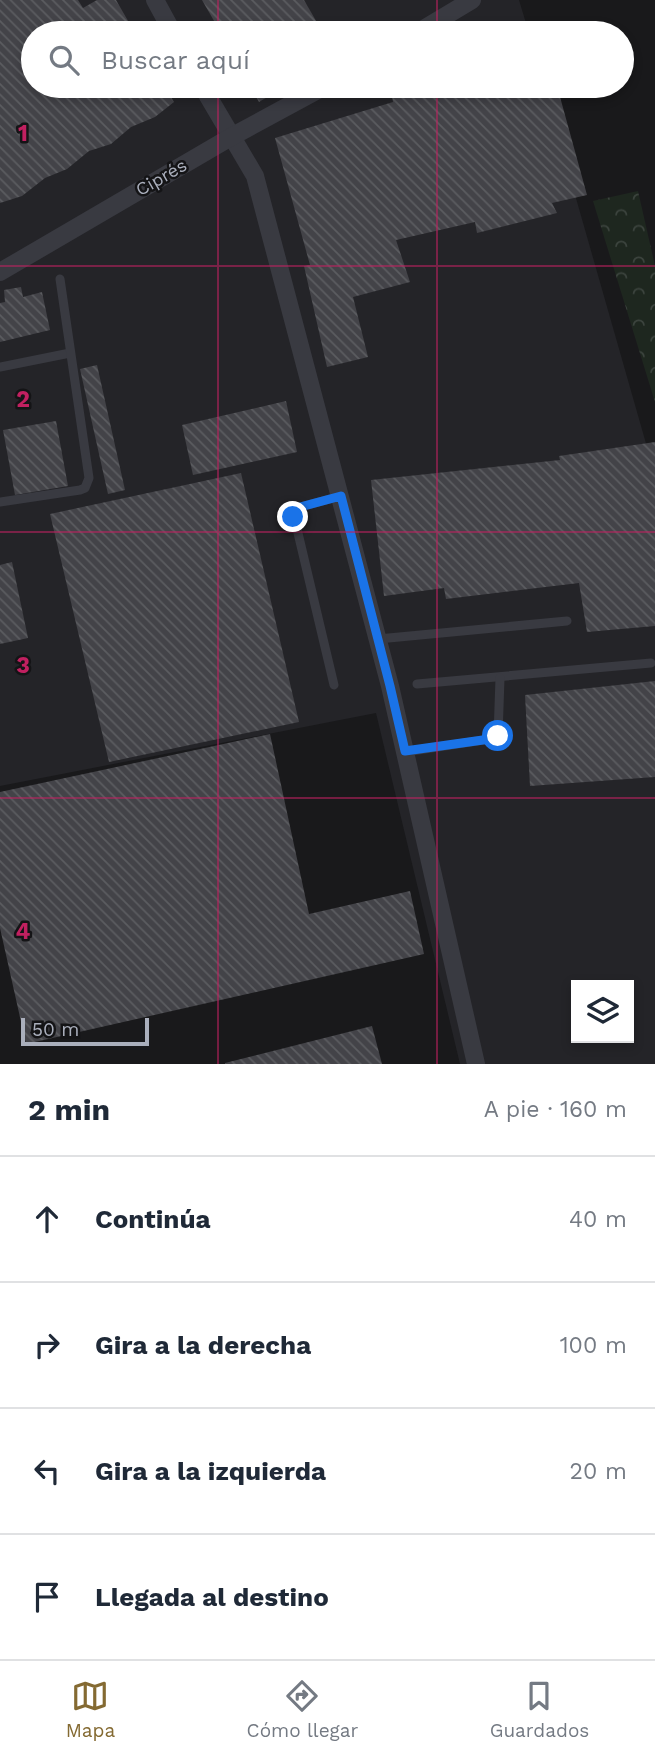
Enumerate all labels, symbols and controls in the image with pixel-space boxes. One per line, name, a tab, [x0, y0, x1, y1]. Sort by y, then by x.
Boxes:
search box	[21, 21, 634, 98]
icon: search	[45, 41, 83, 79]
text: Buscar aquí	[101, 45, 250, 75]
text: 1	[18, 120, 28, 147]
street label: Ciprés	[132, 154, 190, 200]
text: 2	[16, 386, 30, 413]
route end	[277, 501, 308, 532]
text: 3	[16, 652, 30, 679]
route start	[482, 720, 513, 751]
text: 4	[16, 918, 31, 945]
map controls	[571, 980, 634, 1043]
button: layers	[571, 980, 634, 1043]
scale bar	[21, 1015, 149, 1047]
text: 50 m	[32, 1018, 79, 1041]
text: 2 min	[28, 1092, 110, 1127]
text: A pie · 160 m	[484, 1096, 627, 1123]
icon: ahead	[28, 1200, 66, 1238]
text: Continúa	[95, 1204, 211, 1234]
text: 40 m	[569, 1206, 627, 1233]
icon: right	[28, 1326, 66, 1364]
text: Gira a la derecha	[95, 1330, 311, 1360]
text: 100 m	[560, 1332, 627, 1359]
icon: left	[28, 1452, 66, 1490]
text: Gira a la izquierda	[95, 1456, 326, 1486]
text: 20 m	[570, 1458, 627, 1485]
icon: arrive	[28, 1578, 66, 1616]
text: Llegada al destino	[95, 1582, 329, 1612]
tab: Mapa	[66, 1677, 115, 1742]
tab: Cómo llegar	[247, 1677, 358, 1742]
tab: Guardados	[490, 1677, 589, 1742]

